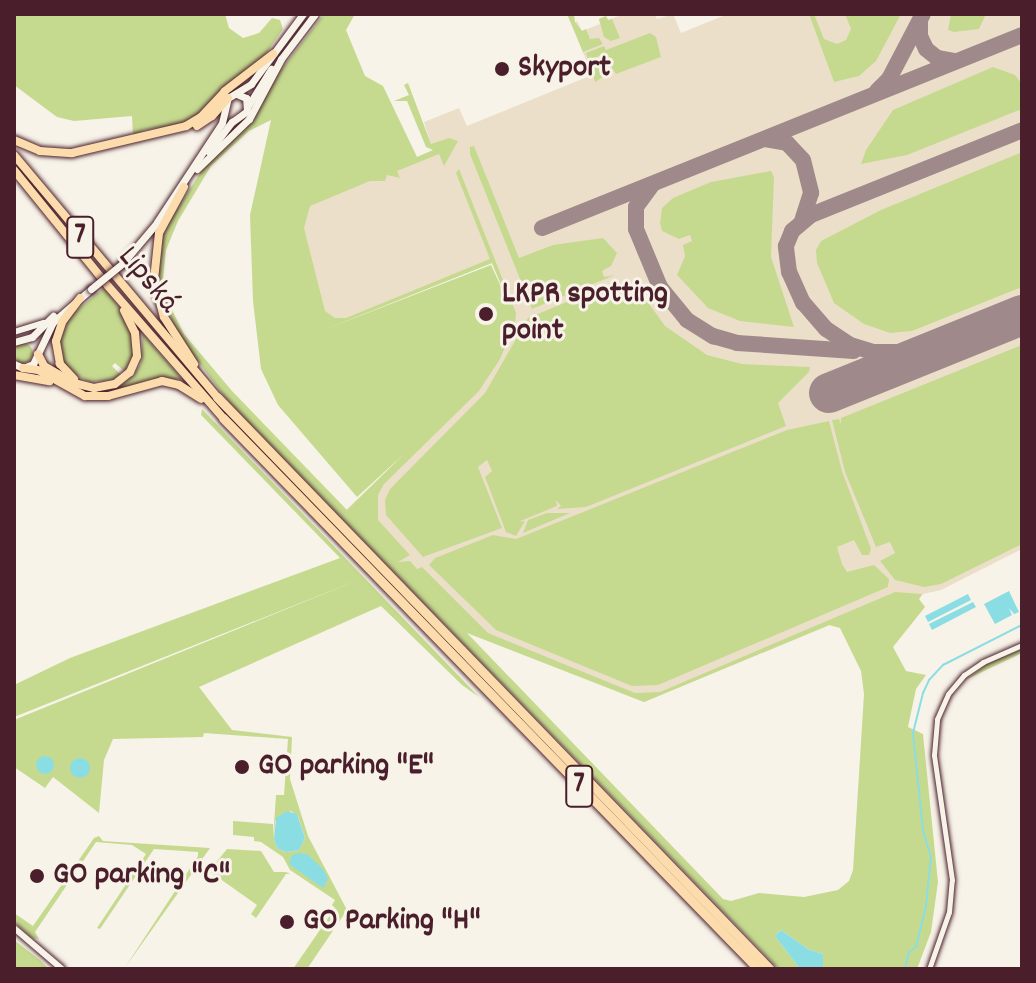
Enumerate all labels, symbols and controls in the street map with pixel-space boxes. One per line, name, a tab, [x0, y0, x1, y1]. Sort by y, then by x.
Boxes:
place label: Skyport	[518, 50, 611, 88]
marker: Skyport	[493, 60, 511, 78]
road number: 7	[66, 211, 94, 263]
street label: Lipská	[108, 239, 186, 323]
place label: LKPR spotting point	[502, 277, 668, 352]
marker: LKPR spotting point	[477, 305, 495, 323]
place label: GO parking "E"	[258, 748, 434, 786]
marker: GO parking "E"	[233, 758, 251, 776]
road number: 7	[565, 760, 593, 812]
place label: GO parking "C"	[53, 857, 230, 895]
marker: GO parking "C"	[28, 867, 46, 885]
place label: GO Parking "H"	[303, 903, 481, 941]
marker: GO Parking "H"	[278, 913, 296, 931]

